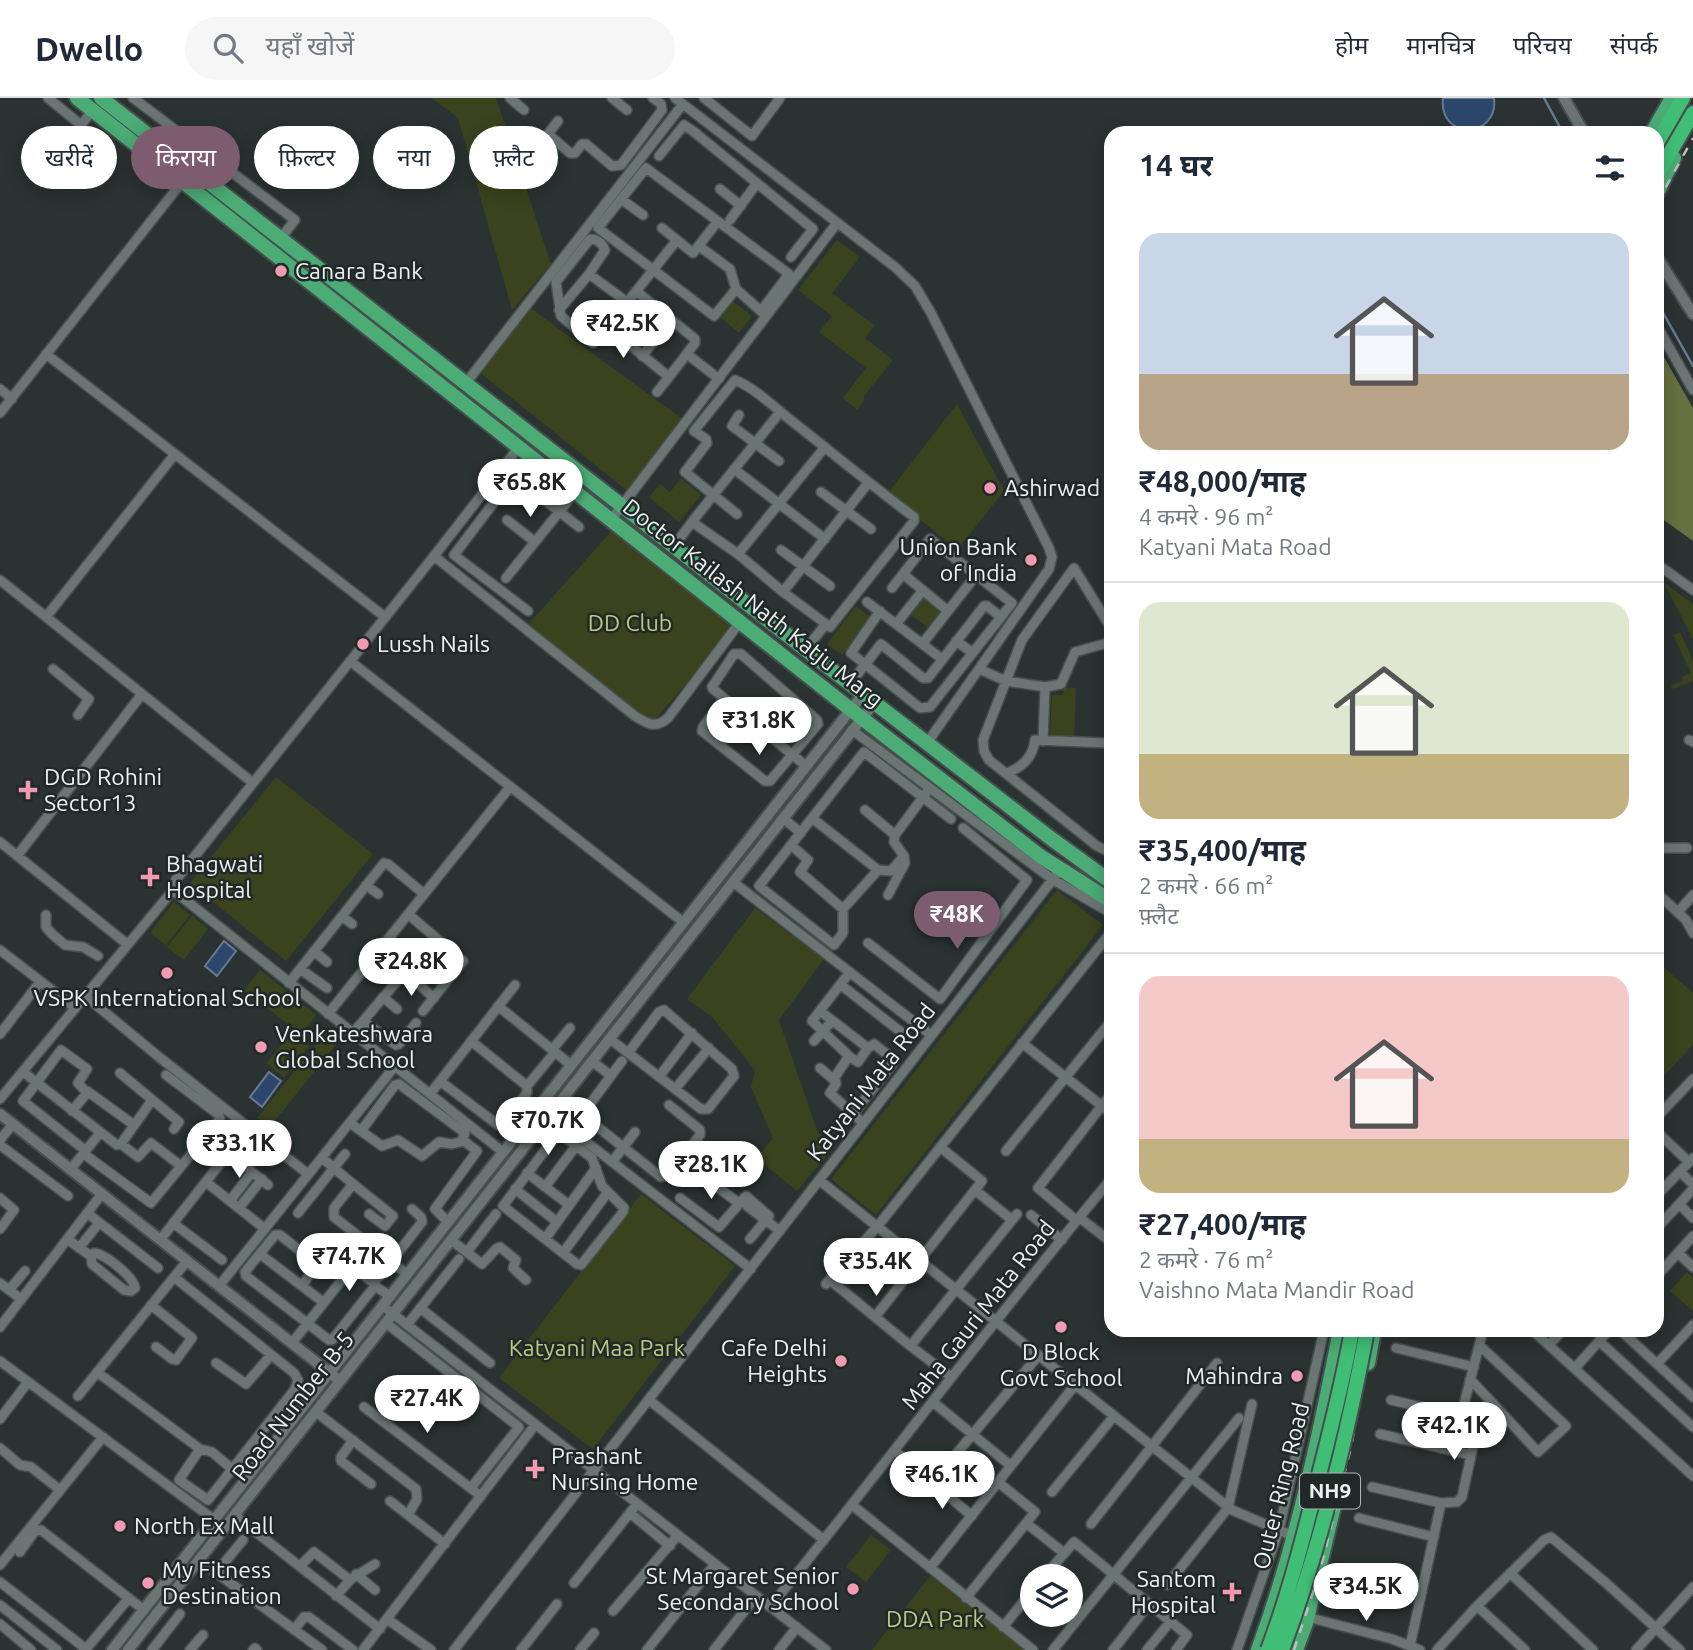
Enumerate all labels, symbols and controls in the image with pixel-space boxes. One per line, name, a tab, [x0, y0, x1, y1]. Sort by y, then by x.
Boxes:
search box	[185, 17, 675, 80]
icon: search	[209, 29, 247, 67]
text: Dwello	[35, 30, 143, 67]
text: यहाँ खोजें	[265, 31, 354, 60]
text: होम	[1335, 32, 1368, 59]
text: मानचित्र	[1406, 32, 1475, 59]
text: परिचय	[1513, 32, 1572, 59]
text: संपर्क	[1610, 32, 1658, 59]
chip: खरीदें	[21, 126, 117, 189]
chip: किराया	[131, 126, 240, 189]
chip: फ़िल्टर	[254, 126, 359, 189]
chip: नया	[373, 126, 455, 189]
chip: फ़्लैट	[469, 126, 558, 189]
text: 14 घर	[1139, 148, 1213, 182]
icon: filters	[1591, 149, 1629, 187]
place label: Canara Bank	[295, 258, 423, 283]
marker: Canara Bank	[273, 263, 289, 279]
icon: home	[1321, 278, 1447, 404]
pin: ₹42.5K	[566, 300, 680, 360]
text: ₹42.5K	[587, 310, 659, 335]
pin: ₹65.8K	[473, 460, 587, 519]
text: ₹48,000/माह	[1139, 464, 1306, 498]
text: ₹65.8K	[494, 469, 566, 494]
place label: Ashirwad	[1004, 475, 1100, 500]
marker: Ashirwad	[982, 480, 998, 496]
street label: Doctor Kailash Nath Katju Marg	[618, 493, 888, 712]
text: 4 कमरे · 96 m²	[1139, 504, 1274, 529]
place label: Union Bank of India	[900, 534, 1017, 585]
text: Katyani Mata Road	[1139, 534, 1332, 559]
marker: Union Bank of India	[1023, 552, 1039, 568]
park label: DD Club	[588, 610, 672, 635]
place label: Lussh Nails	[377, 631, 490, 656]
marker: Lussh Nails	[355, 636, 371, 652]
icon: home	[1321, 648, 1447, 774]
pin: ₹31.8K	[702, 698, 816, 757]
text: ₹31.8K	[723, 707, 795, 732]
place label: DGD Rohini Sector13	[44, 764, 162, 815]
marker: DGD Rohini Sector13	[18, 780, 38, 800]
text: ₹35,400/माह	[1139, 833, 1306, 867]
place label: Bhagwati Hospital	[166, 851, 263, 902]
marker: Bhagwati Hospital	[140, 867, 160, 887]
text: 2 कमरे · 66 m²	[1139, 873, 1274, 898]
pin: ₹48K	[916, 892, 998, 951]
text: ₹48K	[930, 901, 984, 926]
text: फ़्लैट	[1139, 903, 1179, 928]
pin: ₹24.8K	[354, 939, 468, 998]
text: ₹24.8K	[375, 948, 447, 973]
marker: VSPK International School	[159, 965, 175, 981]
place label: VSPK International School	[33, 985, 301, 1010]
street label: Katyani Mata Road	[801, 998, 940, 1165]
place label: Venkateshwara Global School	[275, 1021, 433, 1072]
icon: home	[1321, 1021, 1447, 1147]
marker: Venkateshwara Global School	[253, 1039, 269, 1055]
pin: ₹70.7K	[491, 1098, 605, 1157]
text: ₹70.7K	[512, 1107, 584, 1132]
pin: ₹33.1K	[182, 1121, 296, 1180]
text: ₹33.1K	[203, 1130, 275, 1155]
pin: ₹28.1K	[654, 1142, 768, 1201]
text: ₹28.1K	[675, 1151, 747, 1176]
text: ₹27,400/माह	[1139, 1207, 1306, 1241]
street label: Maha Gauri Mata Road	[896, 1215, 1059, 1414]
pin: ₹74.7K	[292, 1234, 406, 1293]
pin: ₹35.4K	[819, 1238, 933, 1298]
text: ₹74.7K	[313, 1243, 385, 1268]
text: 2 कमरे · 76 m²	[1139, 1247, 1274, 1272]
text: ₹35.4K	[840, 1248, 912, 1273]
text: Vaishno Mata Mandir Road	[1139, 1277, 1414, 1302]
marker: D Block Govt School	[1053, 1319, 1069, 1335]
street label: Road Number B-5	[227, 1326, 359, 1485]
park label: Katyani Maa Park	[509, 1335, 686, 1360]
place label: Cafe Delhi Heights	[721, 1335, 827, 1386]
place label: D Block Govt School	[999, 1339, 1123, 1390]
marker: Cafe Delhi Heights	[833, 1353, 849, 1369]
place label: Mahindra	[1185, 1363, 1283, 1388]
marker: Mahindra	[1289, 1368, 1305, 1384]
pin: ₹27.4K	[370, 1376, 484, 1435]
text: ₹27.4K	[391, 1385, 463, 1410]
street label: Outer Ring Road	[1248, 1400, 1313, 1572]
pin: ₹42.1K	[1397, 1402, 1511, 1462]
text: ₹42.1K	[1418, 1412, 1490, 1437]
place label: Prashant Nursing Home	[551, 1443, 699, 1494]
pin: ₹46.1K	[885, 1452, 999, 1511]
marker: Prashant Nursing Home	[525, 1459, 545, 1479]
text: ₹46.1K	[906, 1461, 978, 1486]
road number: NH9	[1300, 1474, 1360, 1508]
place label: North Ex Mall	[134, 1513, 274, 1538]
marker: North Ex Mall	[112, 1518, 128, 1534]
place label: My Fitness Destination	[162, 1557, 282, 1608]
place label: St Margaret Senior Secondary School	[646, 1563, 839, 1614]
map controls	[1020, 1564, 1083, 1627]
button: layers	[1020, 1564, 1083, 1627]
pin: ₹34.5K	[1309, 1564, 1423, 1623]
place label: Santom Hospital	[1131, 1566, 1216, 1617]
text: ₹34.5K	[1330, 1573, 1402, 1598]
marker: My Fitness Destination	[140, 1575, 156, 1591]
marker: St Margaret Senior Secondary School	[845, 1581, 861, 1597]
marker: Santom Hospital	[1222, 1582, 1242, 1602]
park label: DDA Park	[886, 1606, 984, 1631]

